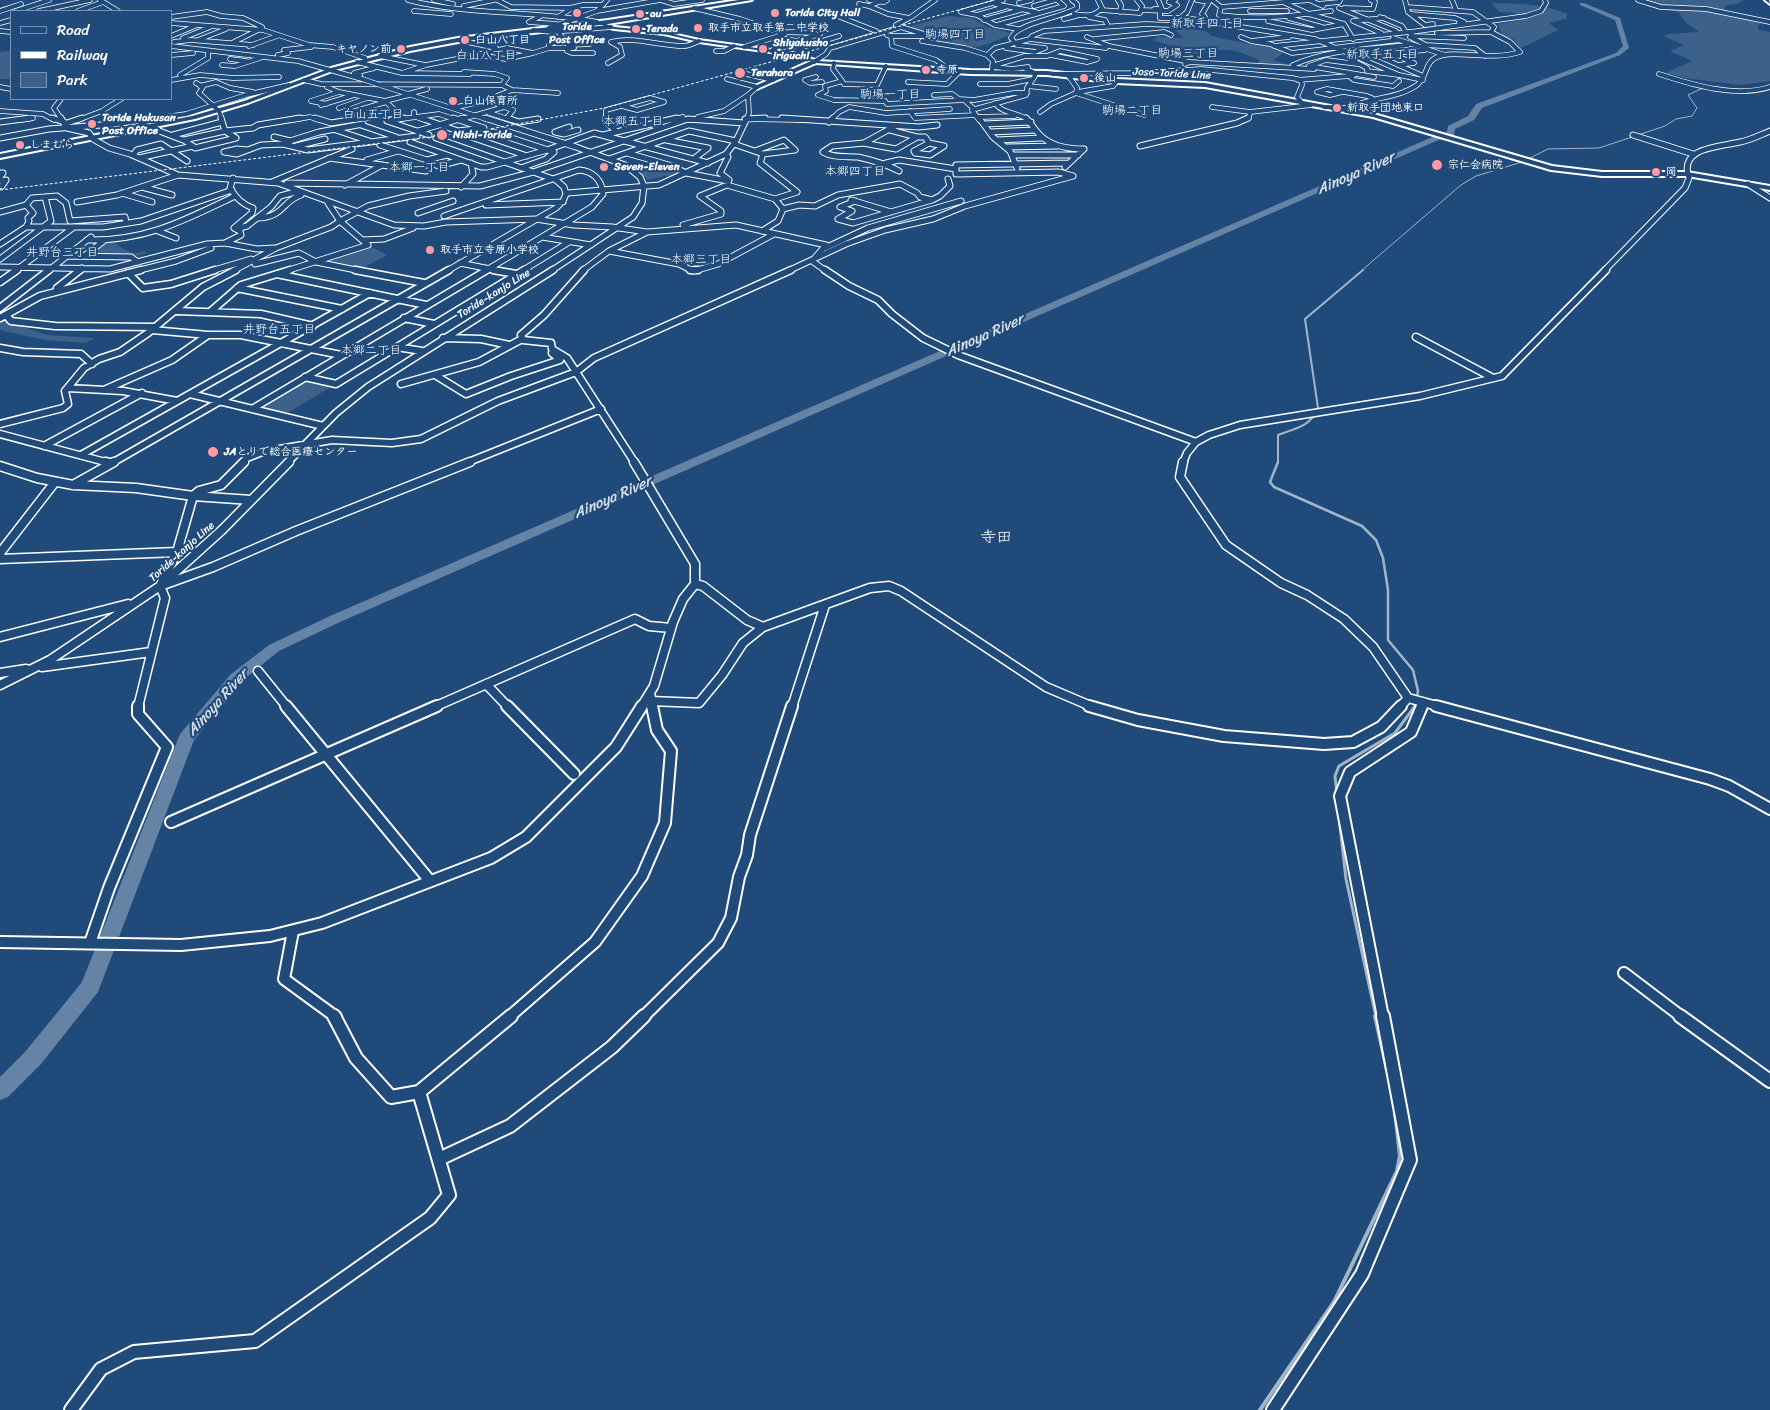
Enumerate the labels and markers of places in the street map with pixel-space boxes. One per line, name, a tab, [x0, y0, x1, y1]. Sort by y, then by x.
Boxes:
place label: Toride City Hall	[785, 6, 860, 20]
marker: Toride Post Office	[571, 7, 583, 19]
place label: au	[650, 7, 661, 21]
marker: Toride City Hall	[769, 7, 781, 19]
marker: au	[634, 8, 646, 20]
place label: Toride Post Office	[549, 20, 605, 46]
place label: 取手市立取手第二中学校	[708, 21, 829, 35]
place label: Terada	[646, 22, 678, 36]
marker: 取手市立取手第二中学校	[692, 22, 704, 34]
marker: Terada	[630, 23, 642, 35]
place label: 白山八丁目	[475, 33, 530, 47]
marker: 白山八丁目	[459, 34, 471, 46]
place label: Shiyakusho iriguchi	[773, 36, 828, 62]
place label: キヤノン前	[336, 42, 391, 56]
marker: キヤノン前	[395, 43, 407, 55]
marker: Shiyakusho iriguchi	[757, 43, 769, 55]
place label: 寺原	[936, 63, 958, 77]
marker: 寺原	[920, 64, 932, 76]
marker: Terahara	[733, 66, 747, 80]
place label: Terahara	[751, 66, 793, 80]
place label: 後山	[1094, 71, 1116, 85]
marker: 後山	[1078, 72, 1090, 84]
place label: 白山保育所	[463, 94, 518, 108]
marker: 白山保育所	[447, 95, 459, 107]
place label: 新取手団地東口	[1347, 101, 1424, 115]
marker: 新取手団地東口	[1331, 102, 1343, 114]
place label: Toride Hakusan Post Office	[102, 111, 176, 137]
marker: Toride Hakusan Post Office	[86, 118, 98, 130]
marker: Nishi-Toride	[435, 128, 449, 142]
place label: Nishi-Toride	[453, 128, 512, 142]
place label: しまむら	[30, 138, 74, 152]
marker: しまむら	[14, 139, 26, 151]
marker: 宗仁会病院	[1430, 158, 1444, 172]
place label: 宗仁会病院	[1448, 158, 1503, 172]
place label: Seven-Eleven	[614, 160, 680, 174]
marker: Seven-Eleven	[598, 161, 610, 173]
place label: 岡	[1666, 165, 1677, 179]
marker: 岡	[1650, 166, 1662, 178]
place label: 取手市立寺原小学校	[440, 243, 539, 257]
marker: 取手市立寺原小学校	[424, 244, 436, 256]
marker: JAとりで総合医療センター	[206, 445, 220, 459]
place label: JAとりで総合医療センター	[224, 445, 357, 459]

